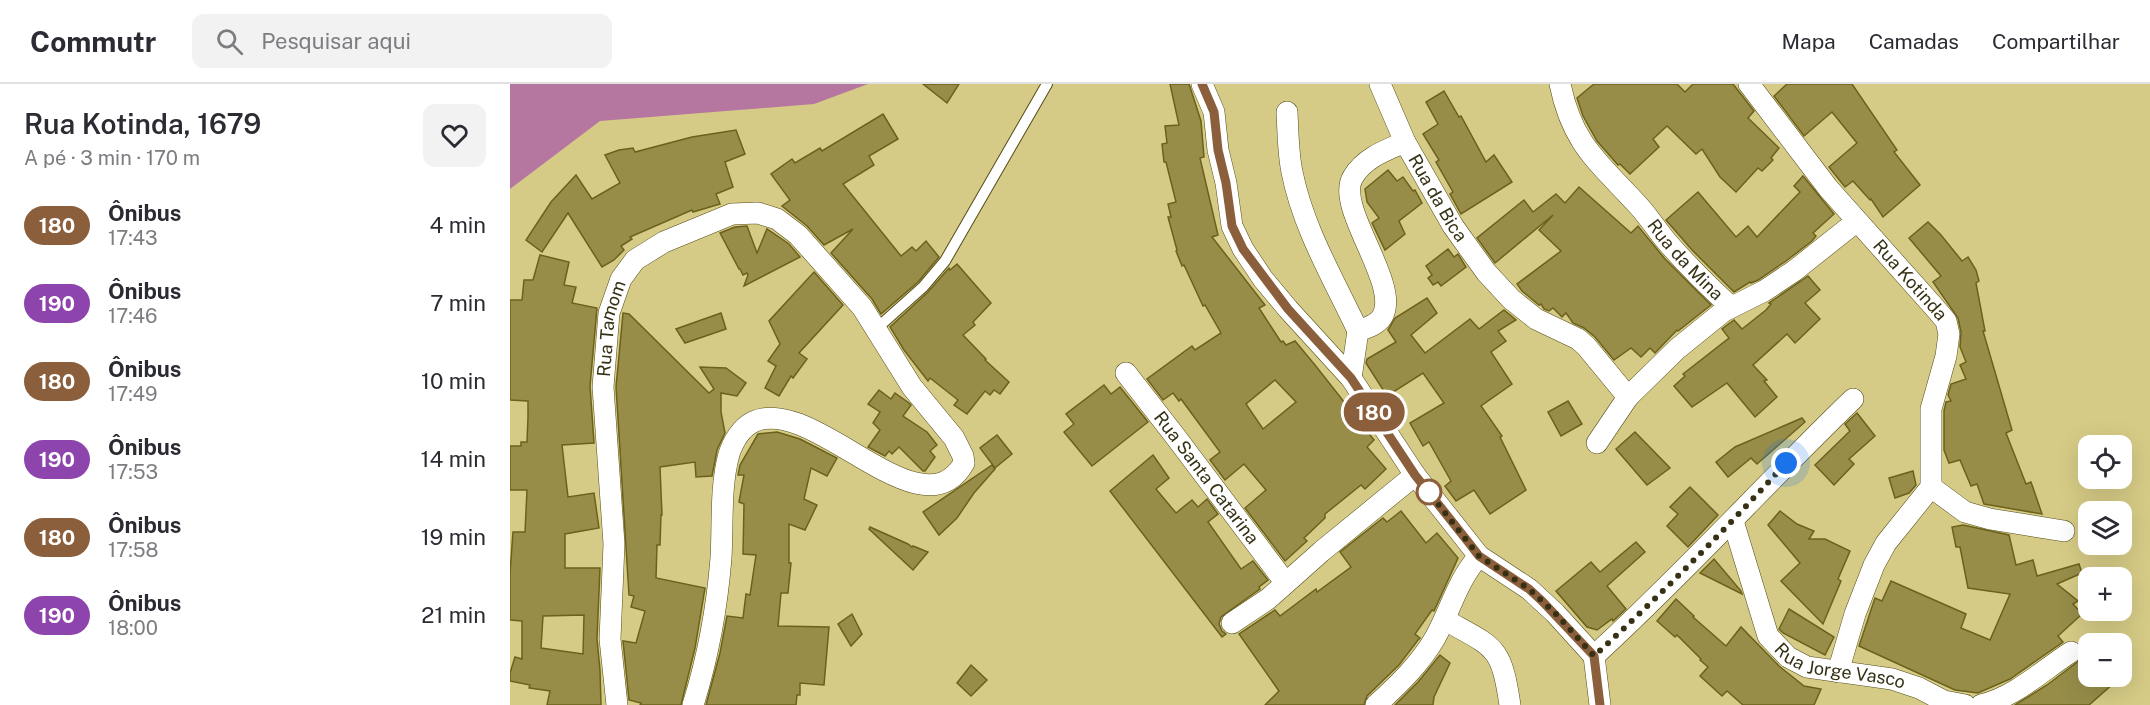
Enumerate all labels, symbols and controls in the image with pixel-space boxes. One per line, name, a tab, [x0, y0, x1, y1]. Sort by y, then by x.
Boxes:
search box	[192, 14, 612, 68]
text: Commutr	[30, 25, 156, 58]
icon: search	[213, 25, 246, 58]
text: Pesquisar aqui	[261, 28, 411, 54]
text: Mapa	[1782, 29, 1836, 54]
text: Camadas	[1869, 29, 1959, 54]
text: Compartilhar	[1992, 29, 2120, 54]
button: heart	[423, 104, 486, 167]
text: Rua Kotinda, 1679	[24, 107, 261, 140]
text: A pé · 3 min · 170 m	[24, 146, 200, 170]
street label: Rua da Bica	[1404, 150, 1472, 246]
text: Ônibus	[108, 200, 181, 226]
text: 4 min	[430, 212, 486, 238]
text: 180	[39, 213, 75, 238]
street label: Rua da Mina	[1643, 215, 1728, 304]
text: 17:43	[108, 226, 158, 250]
street label: Rua Kotinda	[1869, 235, 1952, 324]
street label: Rua Tamom	[593, 277, 630, 378]
text: Ônibus	[108, 278, 181, 304]
text: 7 min	[430, 290, 486, 316]
text: 190	[39, 291, 75, 316]
text: 17:46	[108, 304, 158, 328]
text: Ônibus	[108, 356, 181, 382]
text: 10 min	[421, 368, 486, 394]
text: 180	[39, 369, 75, 394]
text: 17:49	[108, 382, 158, 406]
line badge: 180	[1340, 392, 1408, 432]
text: 180	[1356, 400, 1392, 425]
street label: Rua Santa Catarina	[1150, 407, 1264, 548]
text: Ônibus	[108, 434, 181, 460]
map controls	[2078, 435, 2132, 687]
button: locate	[2078, 435, 2132, 489]
text: 14 min	[421, 446, 486, 472]
text: 190	[39, 447, 75, 472]
your location	[1771, 448, 1801, 478]
text: 17:53	[108, 460, 158, 484]
unlabelled marker	[1416, 479, 1442, 505]
button: layers	[2078, 501, 2132, 555]
text: Ônibus	[108, 512, 181, 538]
text: 19 min	[421, 524, 486, 550]
text: 180	[39, 525, 75, 550]
text: 17:58	[108, 538, 158, 562]
button: +	[2078, 567, 2132, 621]
text: Ônibus	[108, 590, 181, 616]
text: 21 min	[421, 602, 486, 628]
text: 190	[39, 603, 75, 628]
text: 18:00	[108, 616, 158, 640]
button: −	[2078, 633, 2132, 687]
street label: Rua Jorge Vasco	[1770, 638, 1908, 693]

